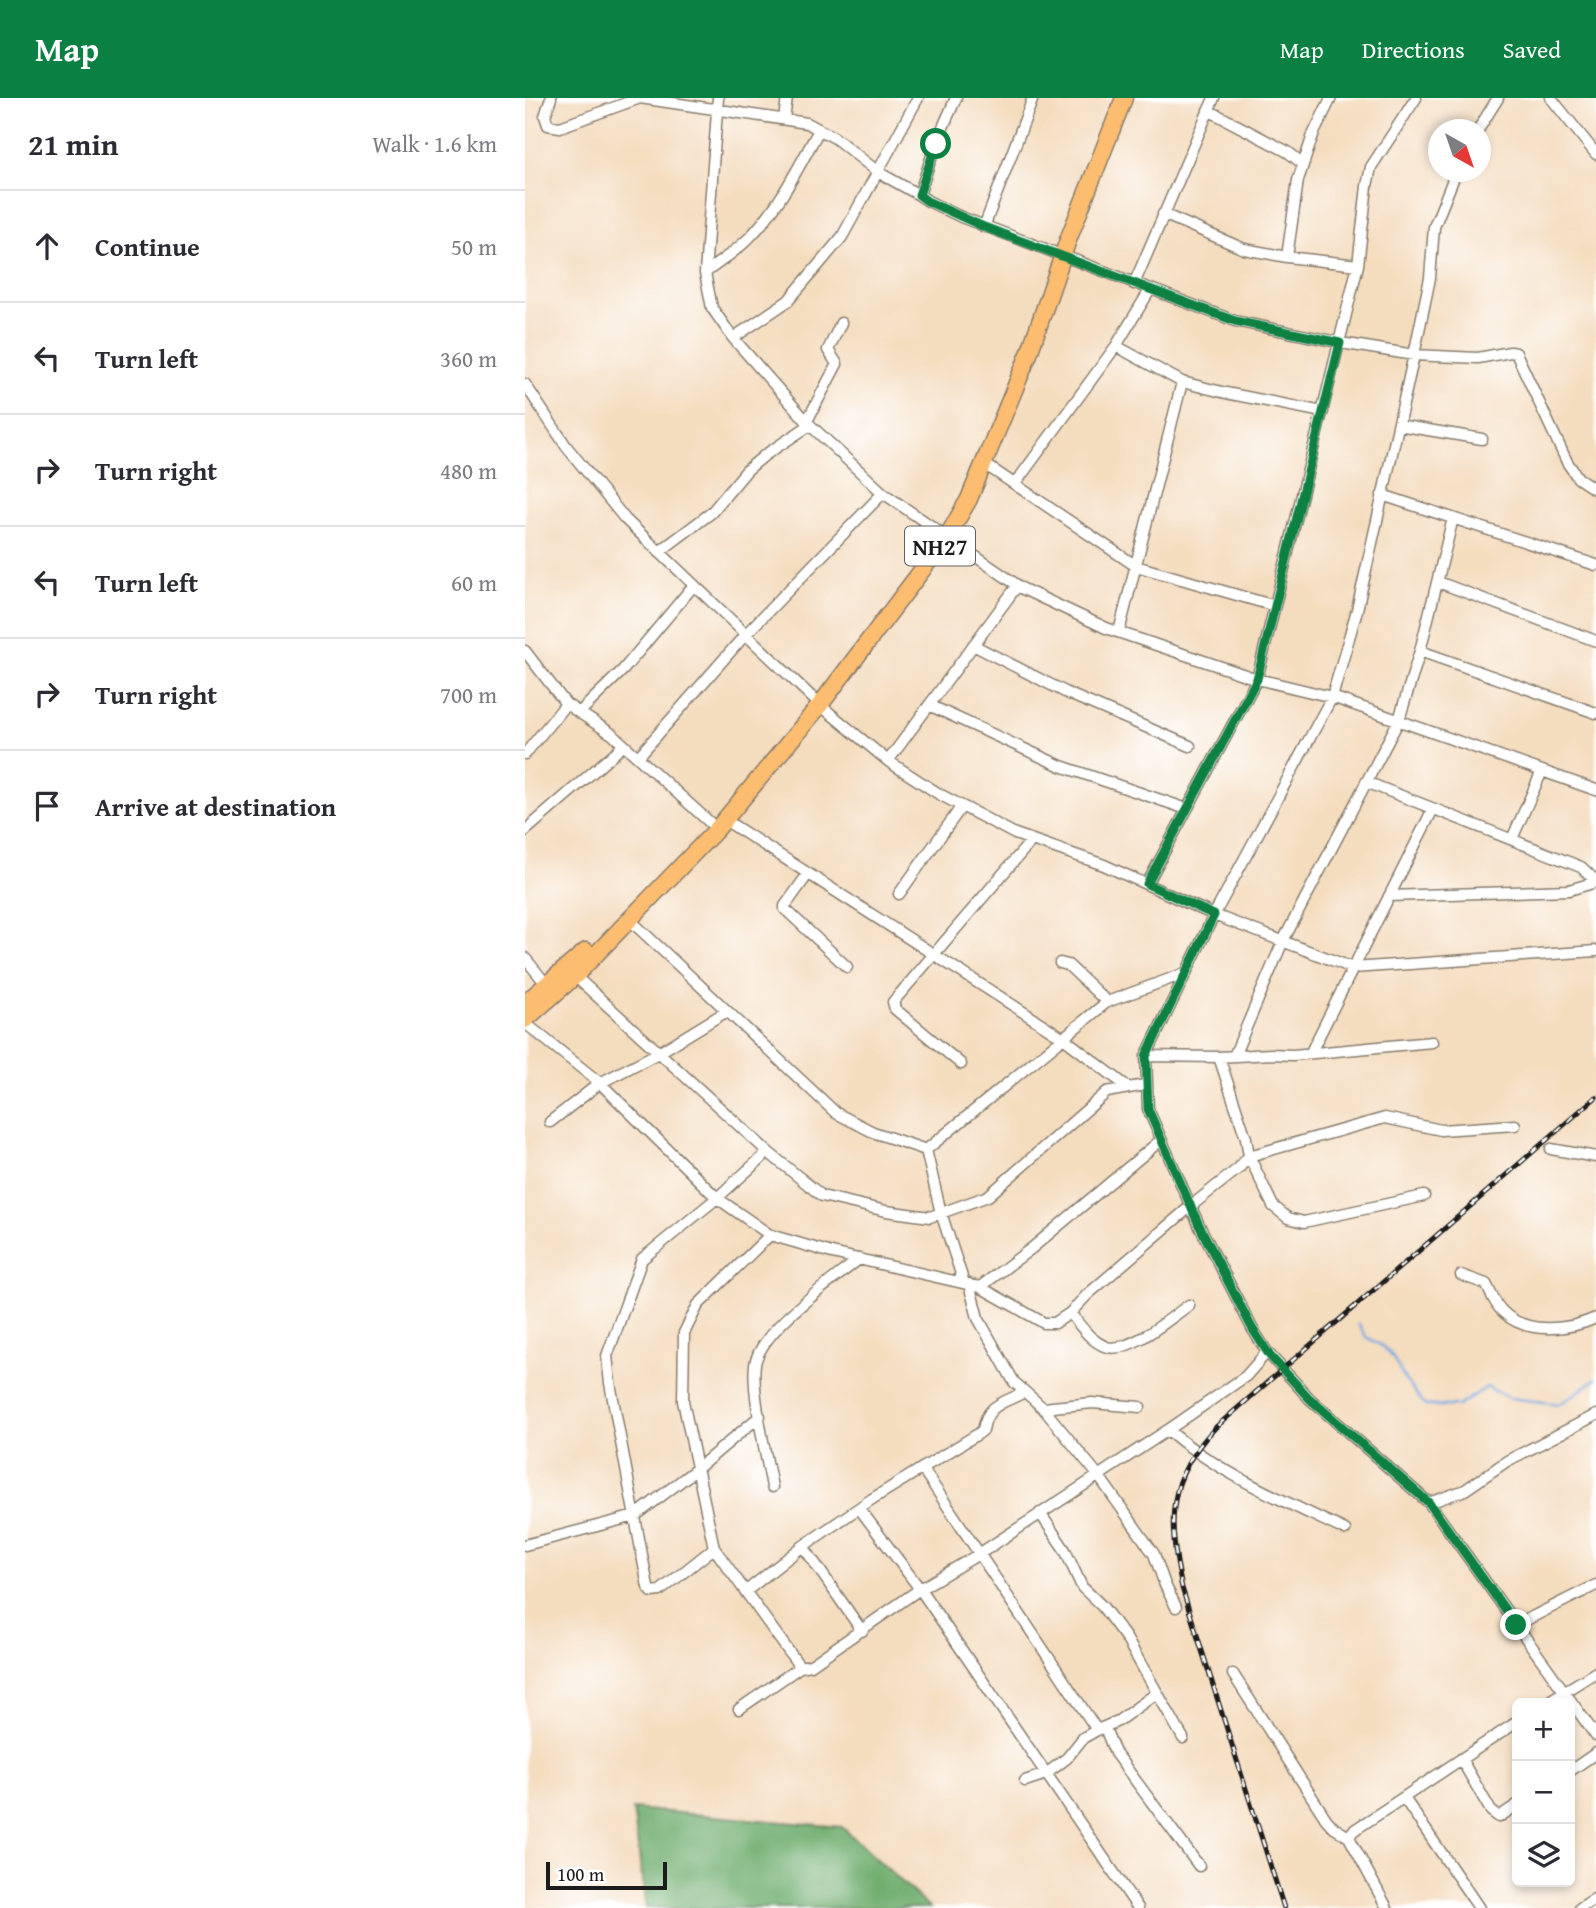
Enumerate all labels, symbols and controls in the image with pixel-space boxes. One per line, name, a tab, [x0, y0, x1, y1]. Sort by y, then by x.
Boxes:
text: Map	[35, 25, 99, 73]
text: Map	[1280, 32, 1324, 67]
text: Directions	[1362, 32, 1465, 67]
text: Saved	[1503, 32, 1561, 67]
north arrow	[1428, 119, 1491, 182]
text: 21 min	[28, 122, 118, 166]
text: Walk · 1.6 km	[372, 127, 497, 160]
route start	[920, 128, 951, 159]
icon: ahead	[28, 227, 66, 265]
text: Continue	[95, 227, 200, 266]
text: 50 m	[451, 230, 497, 263]
icon: left	[28, 339, 66, 377]
text: Turn left	[95, 339, 198, 378]
text: 360 m	[440, 342, 497, 375]
icon: right	[28, 451, 66, 489]
text: Turn right	[95, 451, 217, 490]
text: 480 m	[440, 454, 497, 487]
road number: NH27	[905, 526, 975, 566]
icon: left	[28, 563, 66, 601]
text: Turn left	[95, 563, 198, 602]
text: 60 m	[451, 566, 497, 599]
icon: right	[28, 675, 66, 713]
text: Turn right	[95, 675, 217, 714]
text: 700 m	[440, 678, 497, 711]
icon: arrive	[28, 787, 66, 825]
text: Arrive at destination	[95, 787, 336, 826]
route end	[1500, 1609, 1531, 1640]
map controls	[1512, 1698, 1575, 1887]
button: +	[1512, 1698, 1575, 1761]
button: −	[1512, 1761, 1575, 1824]
button: layers	[1512, 1824, 1575, 1887]
scale bar	[546, 1859, 667, 1891]
text: 100 m	[557, 1860, 604, 1888]

